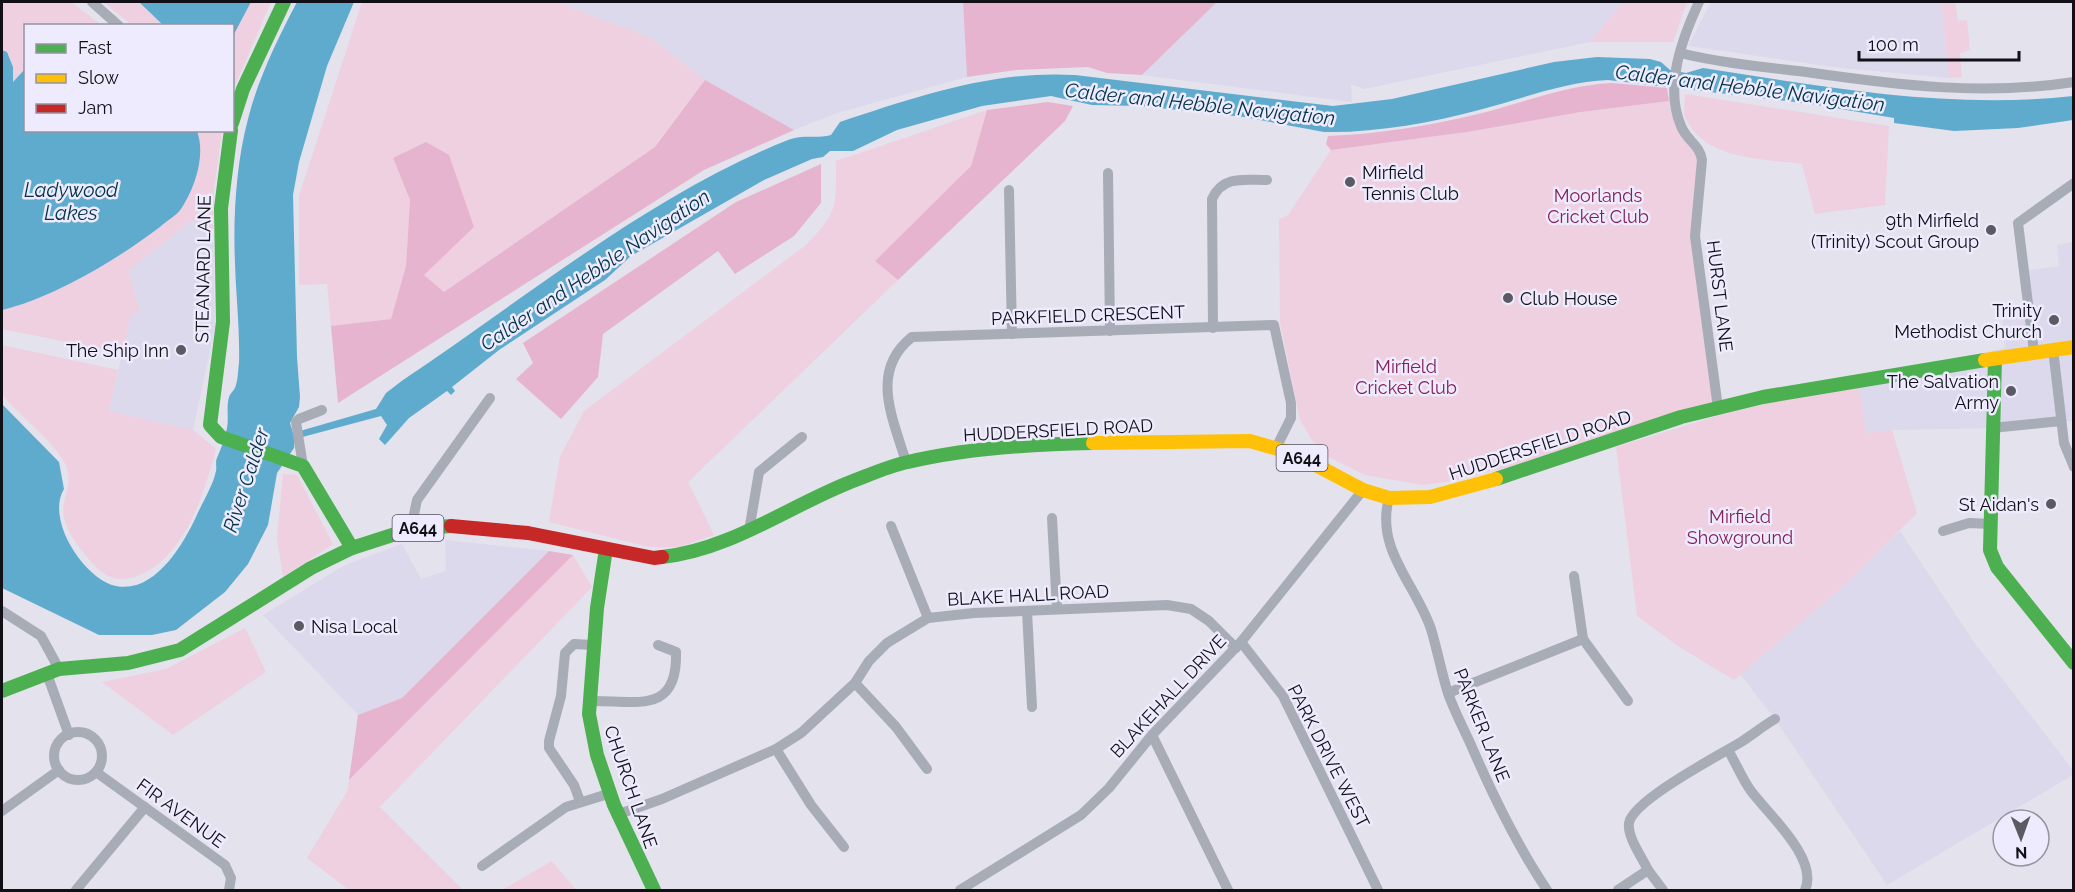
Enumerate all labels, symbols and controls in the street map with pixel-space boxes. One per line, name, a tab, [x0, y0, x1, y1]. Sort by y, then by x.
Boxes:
legend	[24, 24, 234, 132]
scale bar	[1859, 24, 2020, 62]
text: 100 m	[1868, 34, 1919, 55]
text: Fast	[78, 37, 112, 58]
water label: Calder and Hebble Navigation	[1614, 60, 1886, 116]
text: Slow	[78, 67, 119, 88]
water label: Calder and Hebble Navigation	[1064, 78, 1336, 130]
text: Jam	[78, 97, 113, 118]
place label: Mirfield Tennis Club	[1362, 162, 1459, 204]
marker: Mirfield Tennis Club	[1343, 175, 1357, 189]
water label: Ladywood Lakes	[24, 178, 119, 225]
water label: Calder and Hebble Navigation	[476, 184, 714, 356]
park label: Moorlands Cricket Club	[1547, 185, 1649, 227]
street label: STEANARD LANE	[191, 195, 215, 343]
place label: 9th Mirfield (Trinity) Scout Group	[1811, 210, 1979, 252]
marker: 9th Mirfield (Trinity) Scout Group	[1984, 223, 1998, 237]
street label: HURST LANE	[1703, 239, 1737, 353]
place label: Club House	[1520, 288, 1618, 309]
marker: Club House	[1501, 291, 1515, 305]
place label: Trinity Methodist Church	[1894, 300, 2042, 342]
street label: PARKFIELD CRESCENT	[991, 301, 1185, 329]
marker: Trinity Methodist Church	[2047, 313, 2061, 327]
place label: The Ship Inn	[66, 340, 169, 361]
marker: The Ship Inn	[174, 343, 188, 357]
park label: Mirfield Cricket Club	[1355, 356, 1457, 398]
place label: The Salvation Army	[1887, 371, 1999, 413]
marker: The Salvation Army	[2004, 384, 2018, 398]
street label: HUDDERSFIELD ROAD	[1446, 406, 1634, 484]
street label: HUDDERSFIELD ROAD	[963, 415, 1154, 445]
water label: River Calder	[218, 424, 275, 535]
road number: A644	[1276, 445, 1328, 471]
place label: St Aidan's	[1959, 494, 2039, 515]
marker: St Aidan's	[2044, 497, 2058, 511]
park label: Mirfield Showground	[1687, 506, 1793, 548]
road number: A644	[392, 515, 444, 541]
street label: BLAKE HALL ROAD	[946, 580, 1110, 610]
place label: Nisa Local	[311, 616, 398, 637]
marker: Nisa Local	[292, 619, 306, 633]
street label: BLAKEHALL DRIVE	[1106, 630, 1230, 762]
street label: PARKER LANE	[1450, 665, 1514, 785]
street label: PARK DRIVE WEST	[1284, 681, 1374, 831]
street label: CHURCH LANE	[600, 723, 662, 851]
street label: FIR AVENUE	[133, 774, 229, 852]
north arrow	[1991, 808, 2051, 868]
text: N	[2015, 843, 2028, 862]

